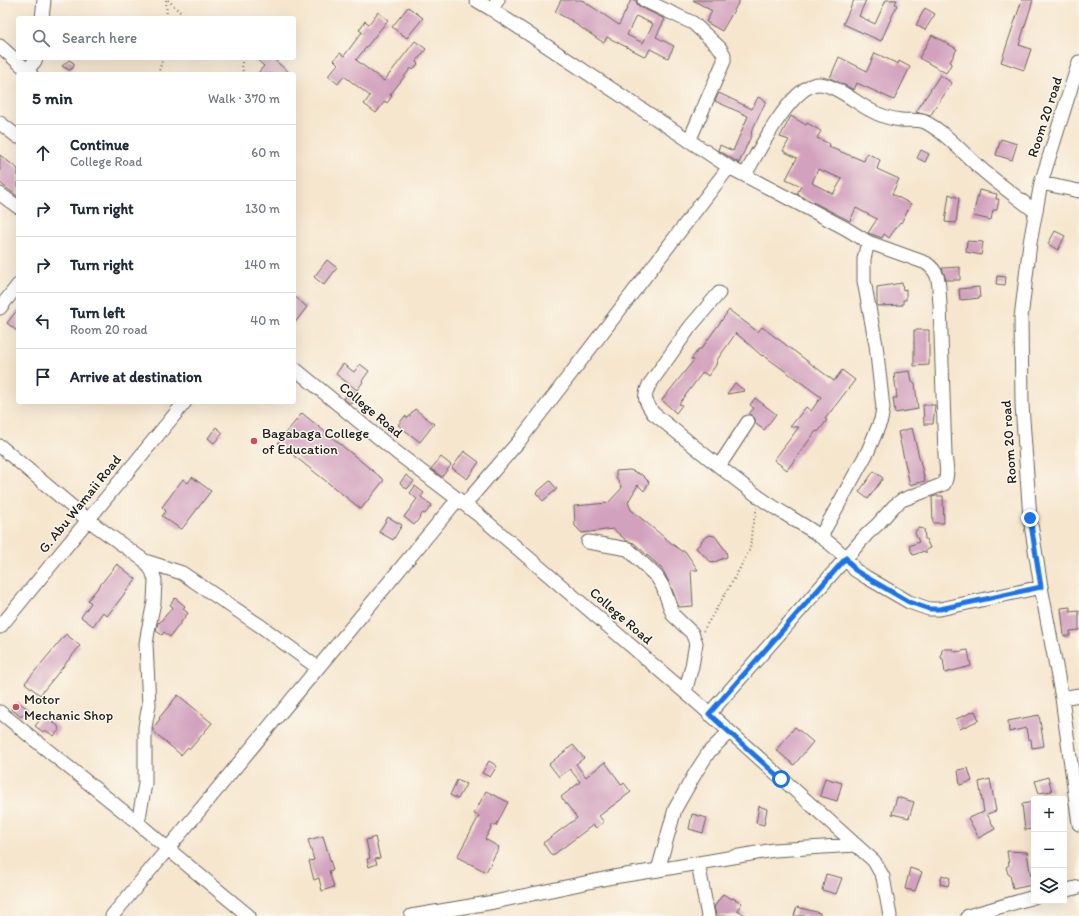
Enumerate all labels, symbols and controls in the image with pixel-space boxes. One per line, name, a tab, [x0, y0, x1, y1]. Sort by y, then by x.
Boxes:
search box	[16, 16, 296, 60]
icon: search	[30, 27, 52, 49]
text: Search here	[62, 29, 137, 47]
street label: Room 20 road	[1024, 74, 1066, 159]
text: 5 min	[32, 88, 72, 108]
text: Walk · 370 m	[208, 91, 280, 106]
text: Continue	[70, 136, 129, 154]
icon: ahead	[32, 142, 54, 164]
text: 60 m	[251, 145, 280, 160]
text: College Road	[70, 154, 142, 169]
icon: right	[32, 198, 54, 220]
text: Turn right	[70, 200, 134, 218]
text: 130 m	[245, 201, 280, 216]
icon: right	[32, 254, 54, 276]
text: Turn right	[70, 256, 134, 274]
text: 140 m	[244, 257, 280, 272]
text: Turn left	[70, 304, 125, 322]
icon: left	[32, 310, 54, 332]
text: 40 m	[250, 313, 280, 328]
text: Room 20 road	[70, 322, 148, 337]
icon: arrive	[32, 366, 54, 388]
text: Arrive at destination	[70, 368, 202, 386]
street label: College Road	[336, 378, 407, 442]
street label: Room 20 road	[998, 399, 1020, 484]
place label: Bagabaga College of Education	[262, 425, 370, 458]
marker: Bagabaga College of Education	[249, 436, 259, 446]
street label: G. Abu Wamaii Road	[35, 451, 125, 557]
route end	[1021, 509, 1039, 527]
street label: College Road	[586, 584, 656, 648]
place label: Motor Mechanic Shop	[24, 691, 113, 724]
marker: Motor Mechanic Shop	[11, 702, 21, 712]
route start	[772, 770, 790, 788]
map controls	[1031, 796, 1067, 904]
button: +	[1031, 796, 1067, 832]
button: −	[1031, 832, 1067, 868]
button: layers	[1031, 868, 1067, 904]

